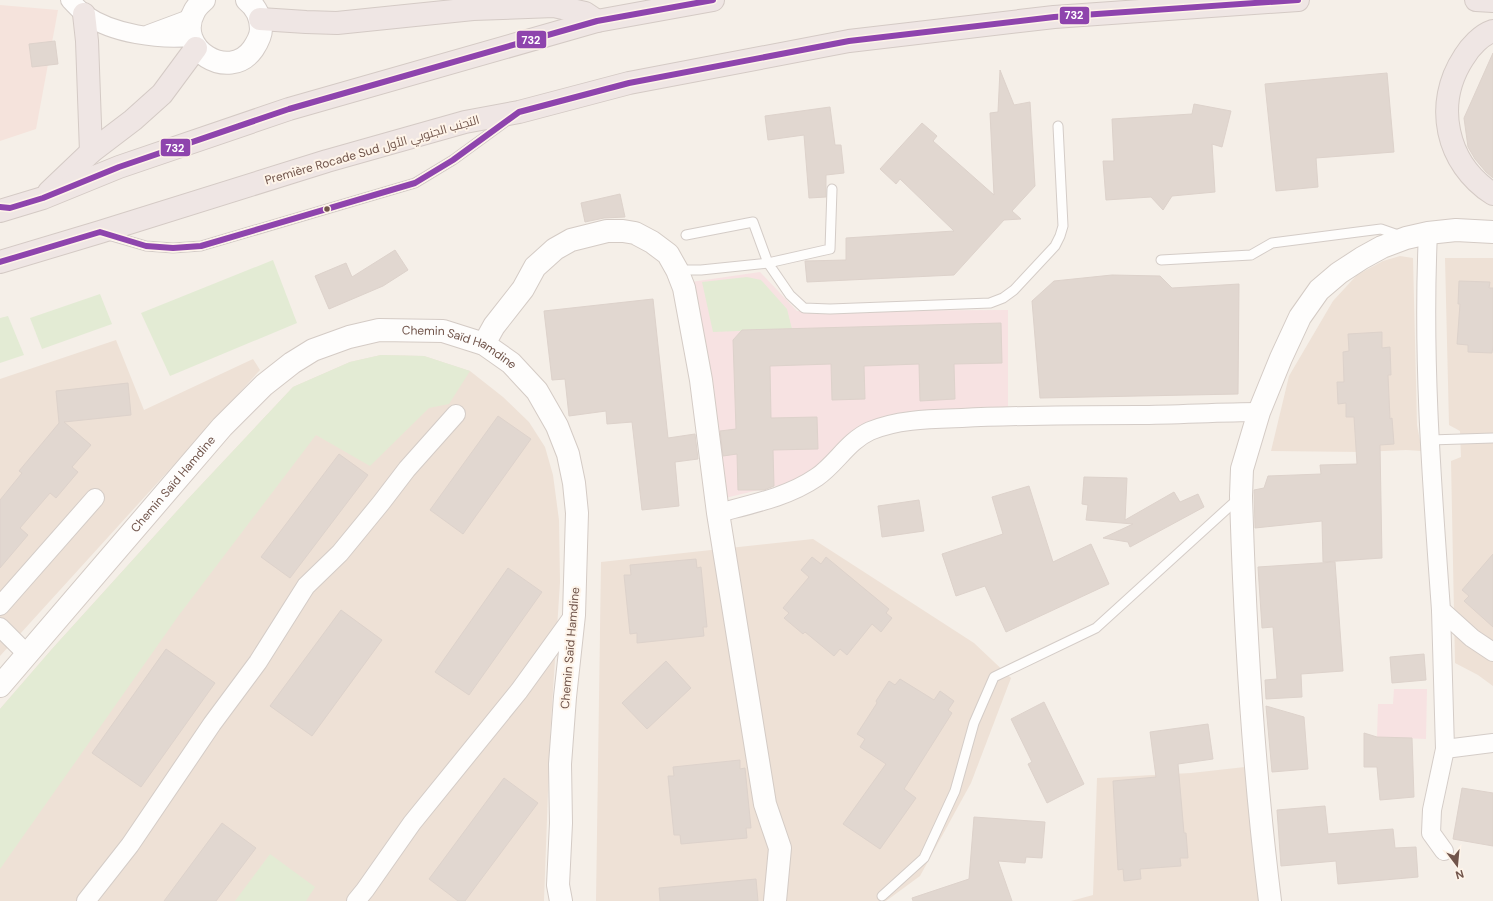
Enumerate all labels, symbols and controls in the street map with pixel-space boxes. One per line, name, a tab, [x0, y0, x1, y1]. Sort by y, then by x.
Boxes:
line badge: 732	[1059, 6, 1090, 25]
text: 732	[1065, 8, 1083, 22]
line badge: 732	[516, 30, 547, 49]
text: 732	[522, 33, 540, 47]
street label: Première Rocade Sud التجنب الجنوبي الأول	[263, 112, 482, 190]
line badge: 732	[160, 138, 191, 157]
text: 732	[166, 141, 184, 155]
unlabelled marker	[322, 204, 332, 214]
street label: Chemin Saïd Hamdine	[402, 322, 521, 372]
street label: Chemin Saïd Hamdine	[127, 432, 219, 536]
street label: Chemin Saïd Hamdine	[557, 586, 583, 710]
north arrow	[1437, 845, 1477, 885]
text: N	[1454, 867, 1466, 882]

